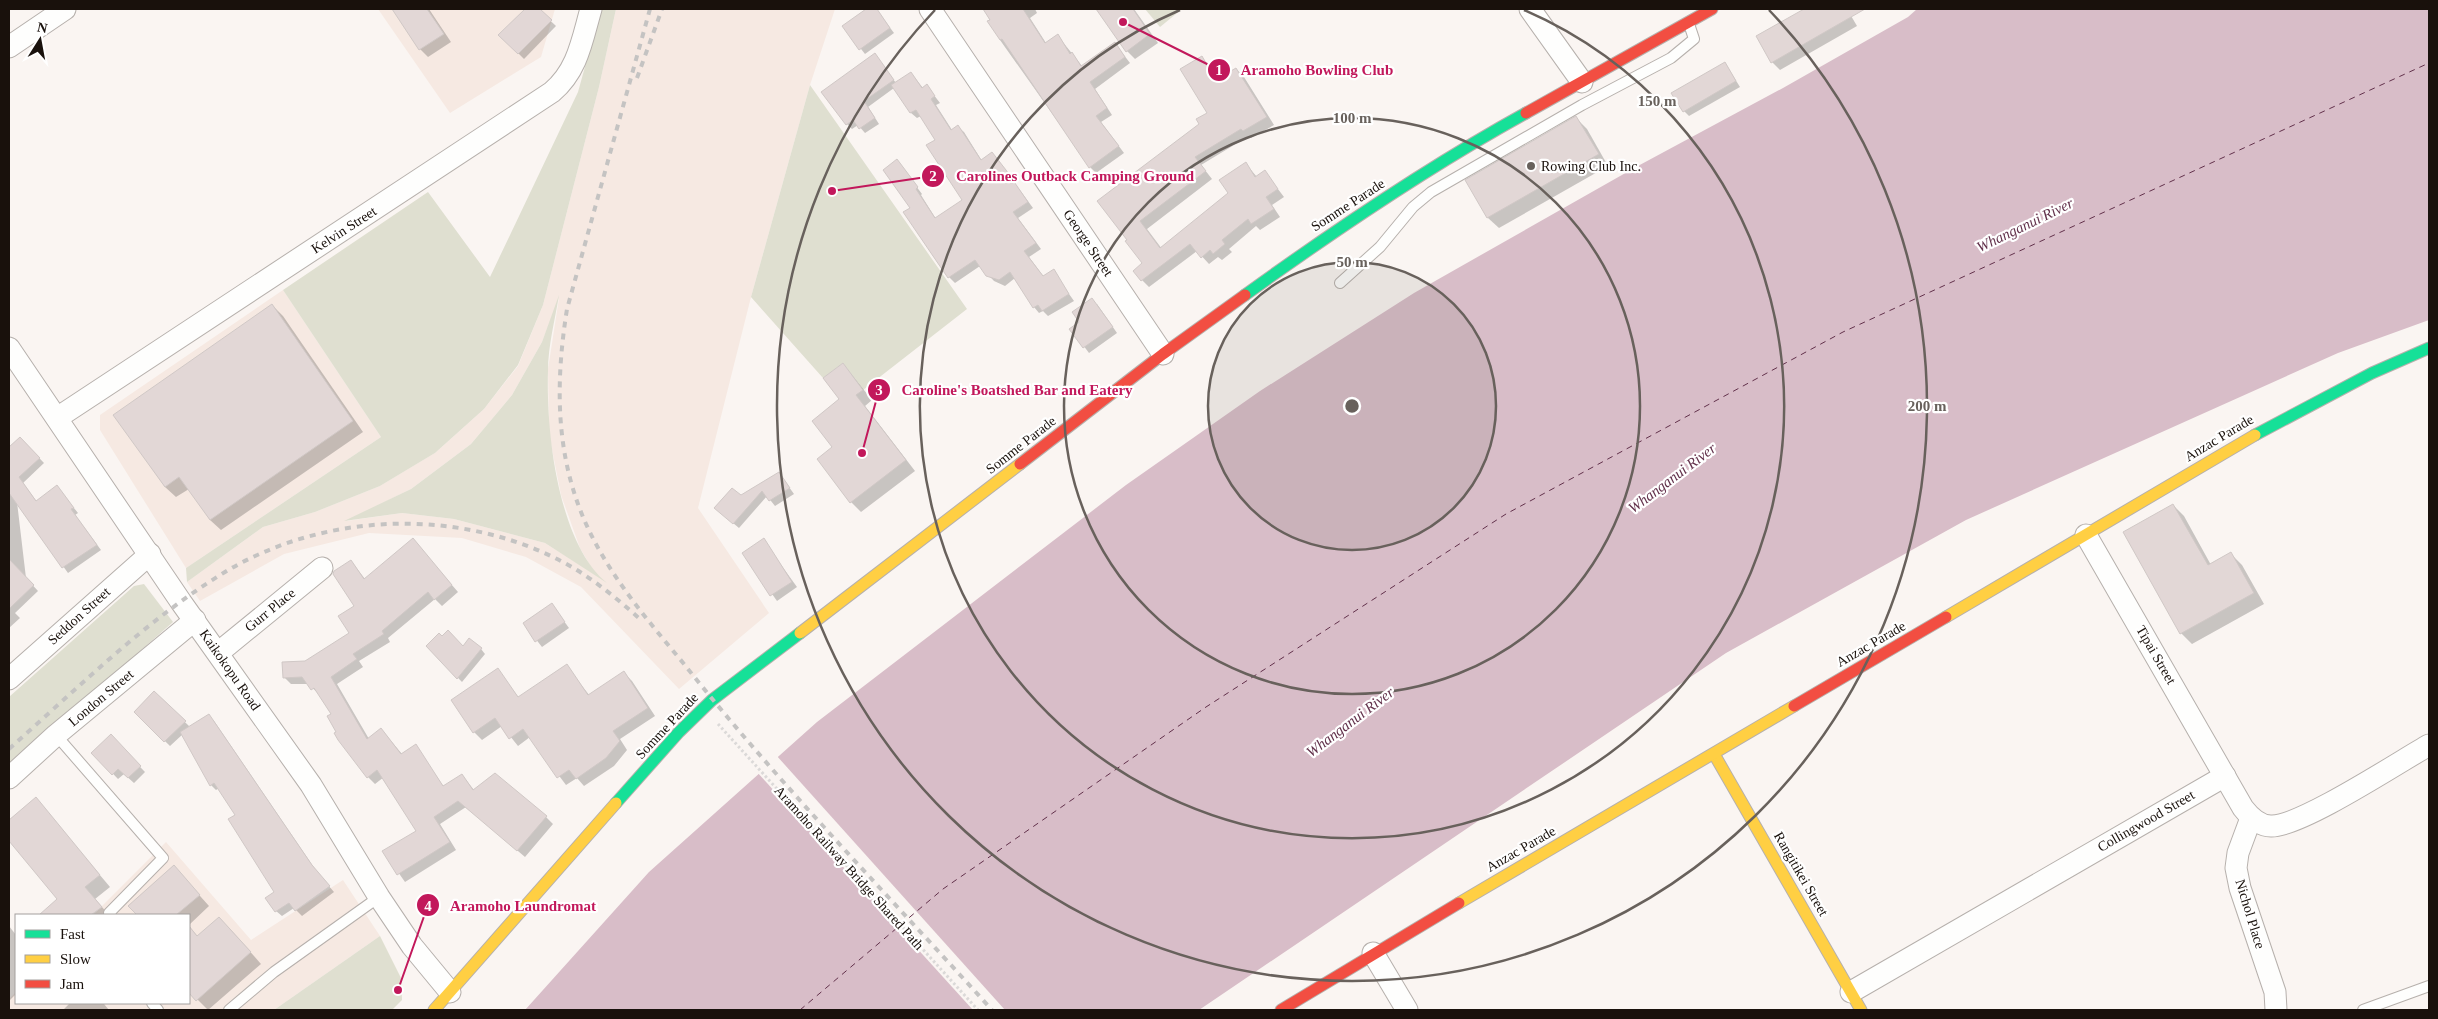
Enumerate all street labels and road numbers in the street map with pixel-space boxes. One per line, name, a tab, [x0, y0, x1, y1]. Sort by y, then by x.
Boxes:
street label: Somme Parade	[1309, 176, 1387, 234]
street label: Kelvin Street	[309, 203, 379, 257]
street label: George Street	[1060, 207, 1116, 279]
street label: Anzac Parade	[2182, 412, 2256, 464]
street label: Somme Parade	[983, 413, 1059, 477]
street label: Seddon Street	[45, 584, 113, 648]
street label: Gurr Place	[242, 585, 298, 635]
street label: Anzac Parade	[1834, 618, 1908, 670]
street label: Tipai Street	[2133, 623, 2179, 687]
street label: Kaikokopu Road	[197, 627, 263, 713]
street label: London Street	[66, 667, 136, 729]
street label: Somme Parade	[633, 690, 701, 762]
street label: Aramoho Railway Bridge Shared Path	[771, 783, 927, 953]
street label: Collingwood Street	[2095, 787, 2197, 855]
street label: Anzac Parade	[1484, 823, 1558, 875]
street label: Rangitikei Street	[1771, 829, 1831, 919]
street label: Nichol Place	[2232, 877, 2268, 951]

